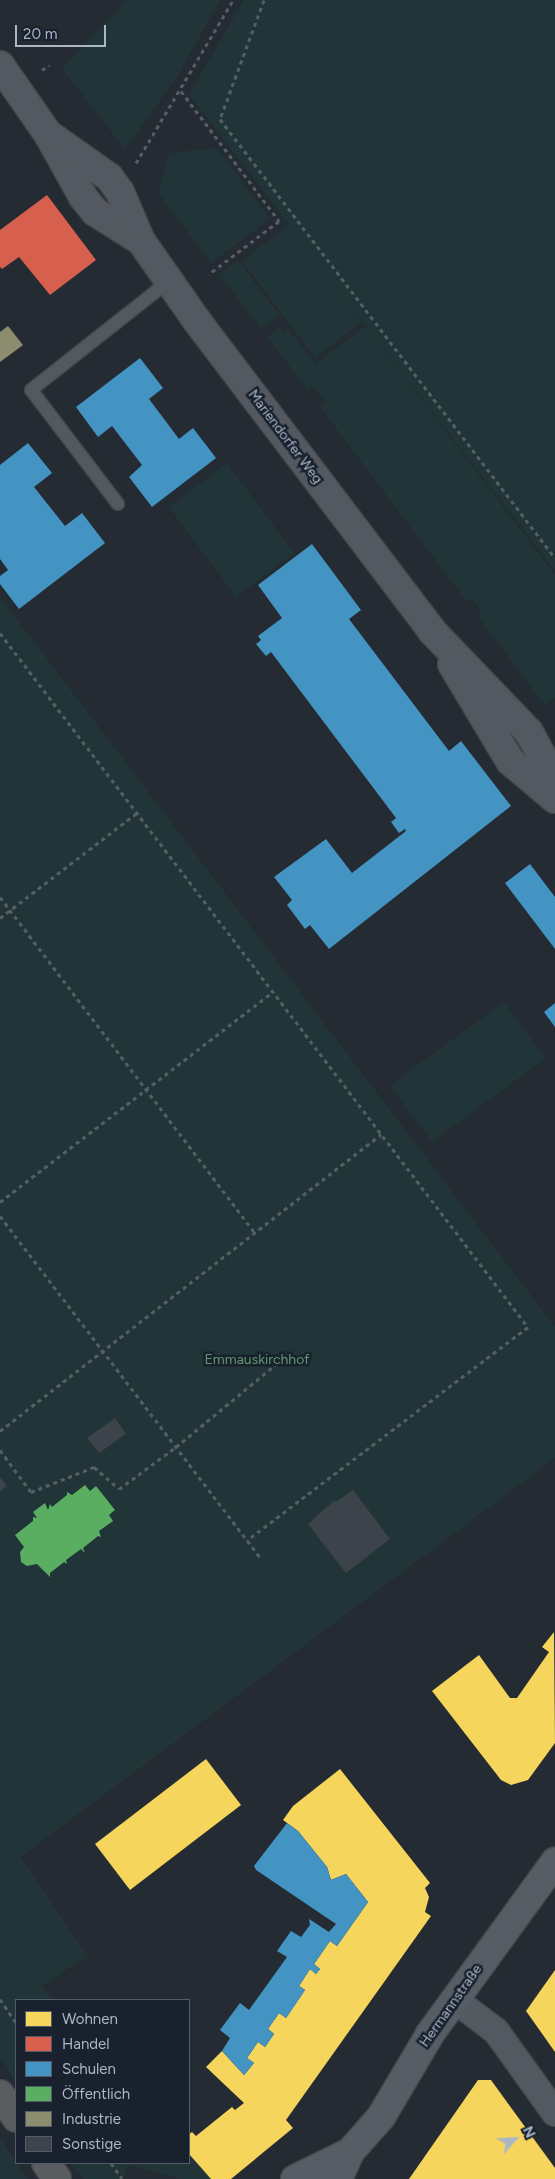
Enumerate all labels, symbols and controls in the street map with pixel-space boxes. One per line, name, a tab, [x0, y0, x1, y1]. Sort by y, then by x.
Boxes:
scale bar	[18, 15, 109, 47]
text: 20 m	[23, 25, 57, 43]
street label: Mariendorfer Weg	[244, 387, 326, 487]
park label: Emmauskirchhof	[205, 1352, 309, 1368]
street label: Hermannstraße	[416, 1962, 486, 2050]
legend	[15, 1999, 190, 2164]
text: Wohnen	[62, 2010, 118, 2028]
text: Handel	[62, 2035, 110, 2053]
text: Schulen	[62, 2060, 116, 2078]
text: Öffentlich	[62, 2085, 130, 2103]
text: Industrie	[62, 2110, 121, 2128]
north arrow	[490, 2114, 540, 2164]
text: N	[519, 2124, 539, 2141]
text: Sonstige	[62, 2135, 121, 2153]

